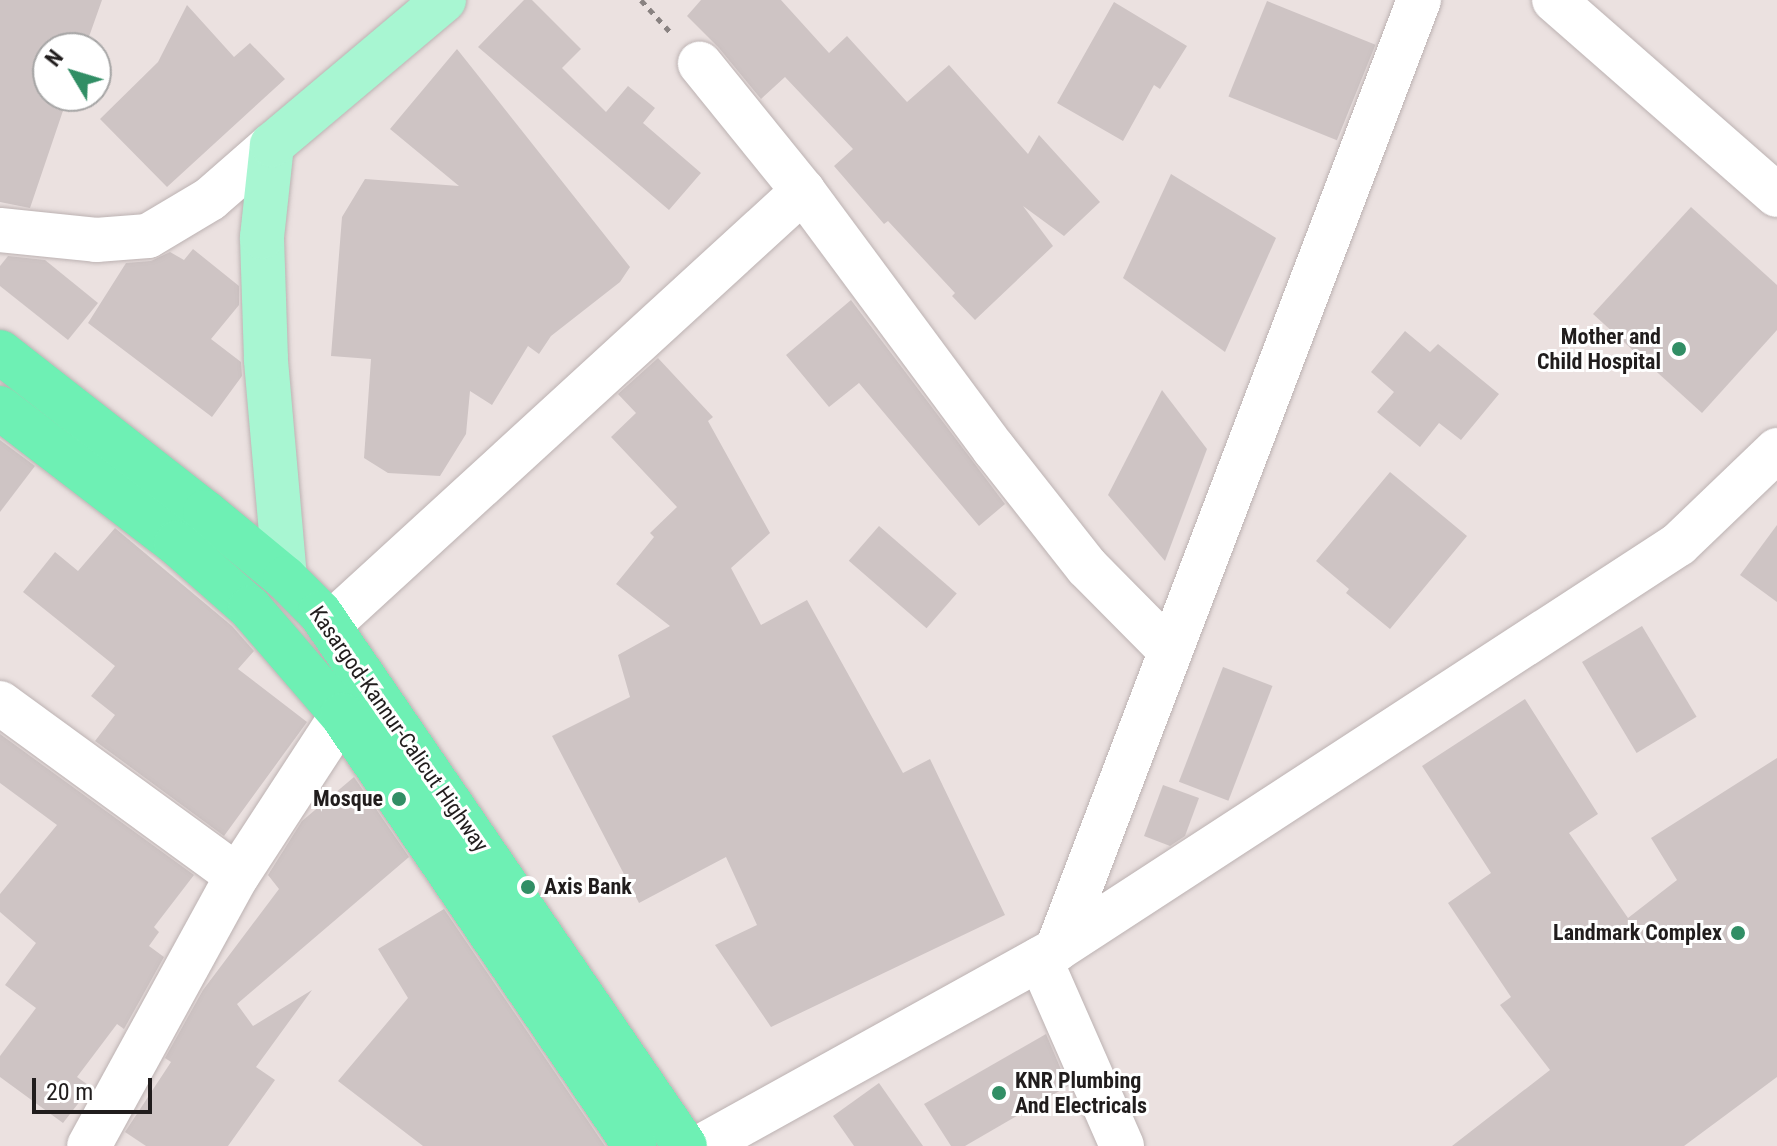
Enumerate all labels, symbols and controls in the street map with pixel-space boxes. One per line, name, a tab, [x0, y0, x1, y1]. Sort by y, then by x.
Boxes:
north arrow	[32, 32, 112, 112]
text: N	[40, 45, 68, 71]
place label: Mother and Child Hospital	[1537, 323, 1661, 374]
marker: Mother and Child Hospital	[1668, 338, 1690, 360]
street label: Kasargod-Kannur-Calicut Highway	[304, 601, 494, 857]
place label: Mosque	[313, 786, 383, 812]
marker: Mosque	[390, 790, 408, 808]
place label: Axis Bank	[544, 874, 632, 900]
marker: Axis Bank	[519, 878, 537, 896]
place label: Landmark Complex	[1553, 920, 1722, 946]
marker: Landmark Complex	[1729, 924, 1747, 942]
scale bar	[36, 1062, 156, 1112]
place label: KNR Plumbing And Electricals	[1015, 1067, 1147, 1118]
text: 20 m	[46, 1078, 93, 1106]
marker: KNR Plumbing And Electricals	[990, 1084, 1008, 1102]

